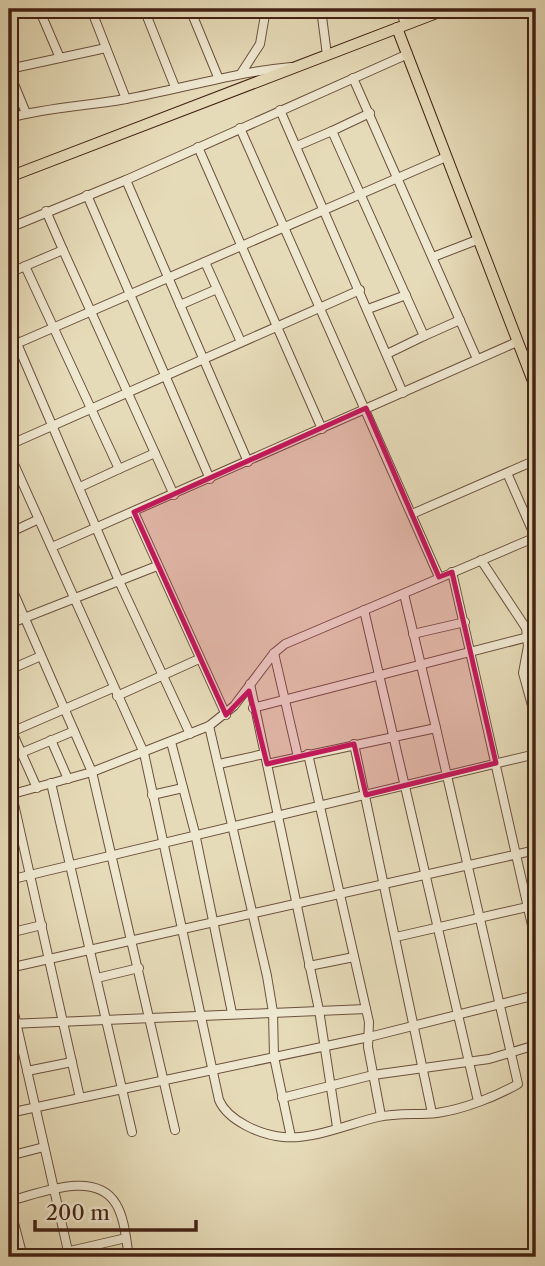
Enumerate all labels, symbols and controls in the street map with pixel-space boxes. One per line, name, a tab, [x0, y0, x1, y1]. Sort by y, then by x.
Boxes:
scale bar	[35, 1189, 196, 1233]
text: 200 m	[46, 1200, 110, 1225]

